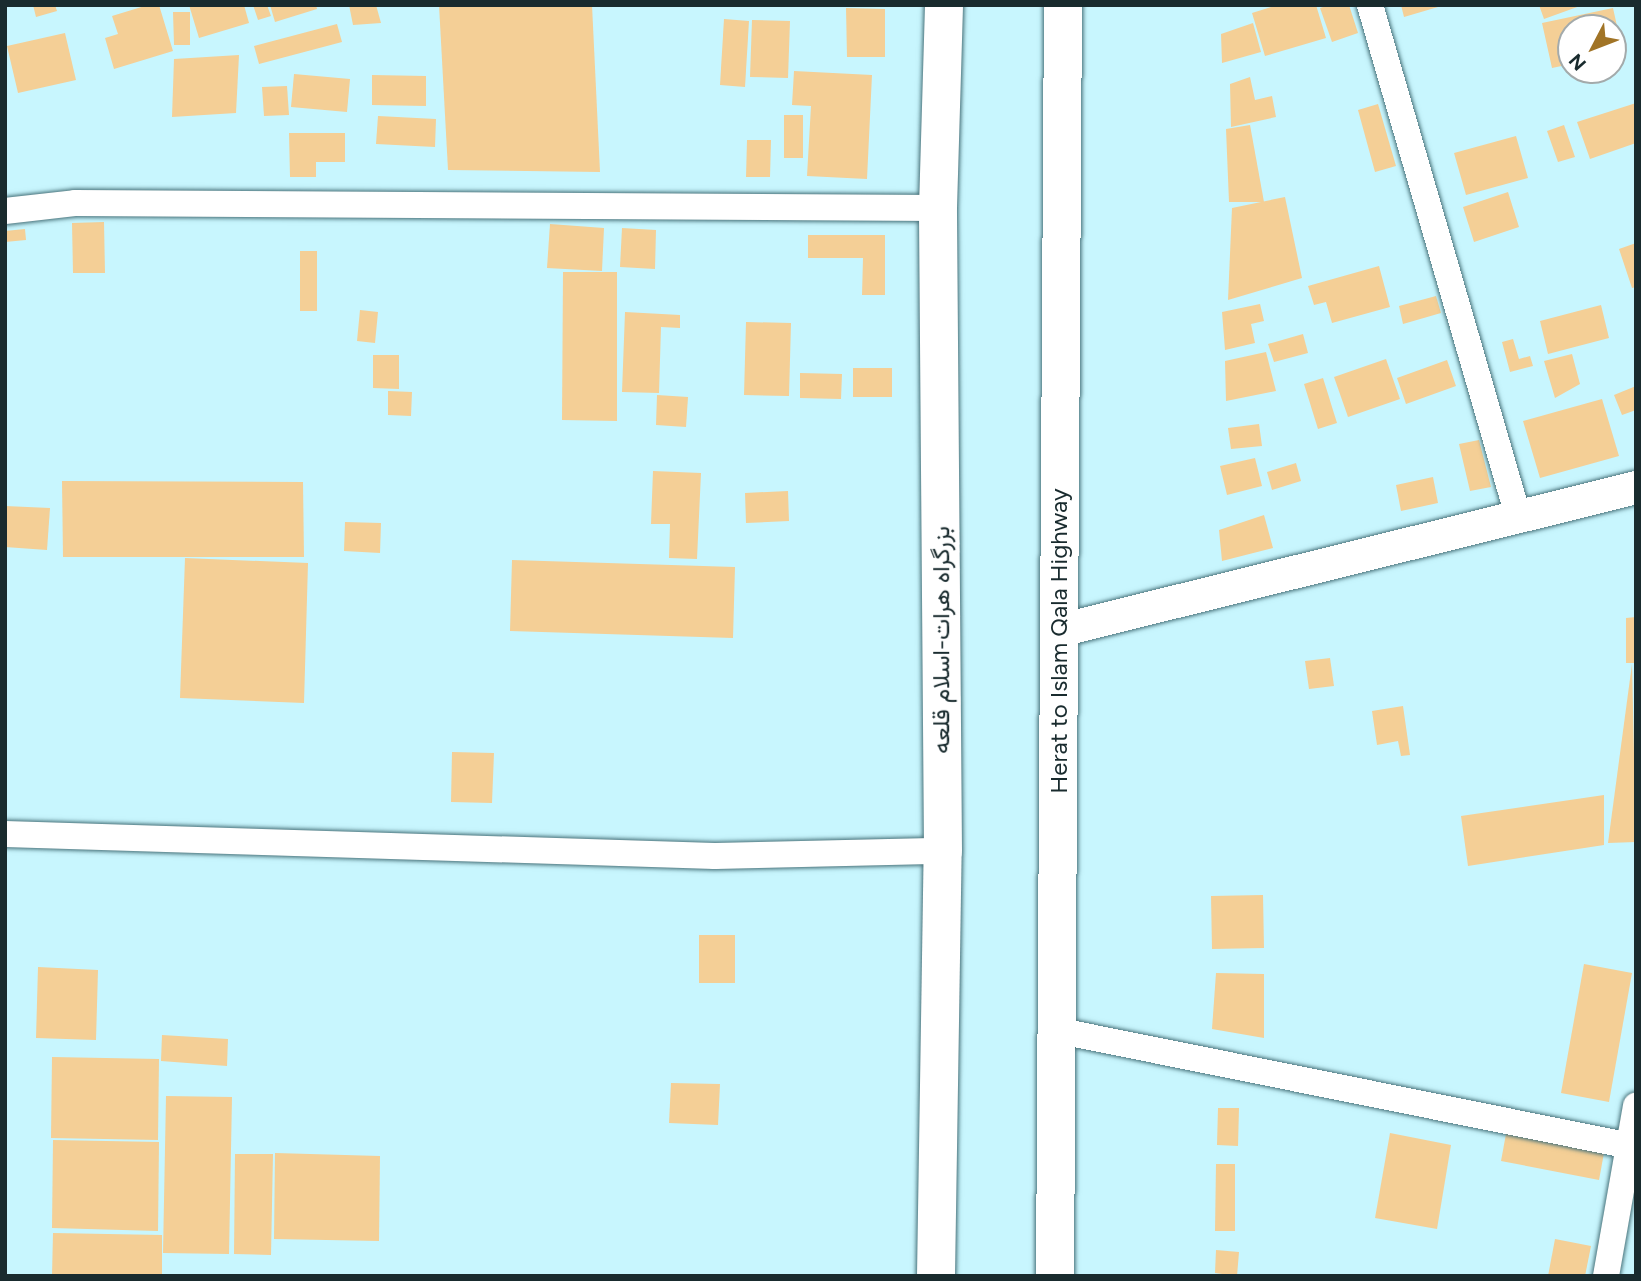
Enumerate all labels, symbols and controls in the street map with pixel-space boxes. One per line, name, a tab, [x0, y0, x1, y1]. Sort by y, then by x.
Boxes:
north arrow	[1557, 14, 1627, 84]
text: N	[1564, 49, 1591, 75]
street label: Herat to Islam Qala Highway	[1045, 488, 1073, 794]
street label: بزرگراه هرات-اسلام قلعه	[927, 526, 955, 754]

